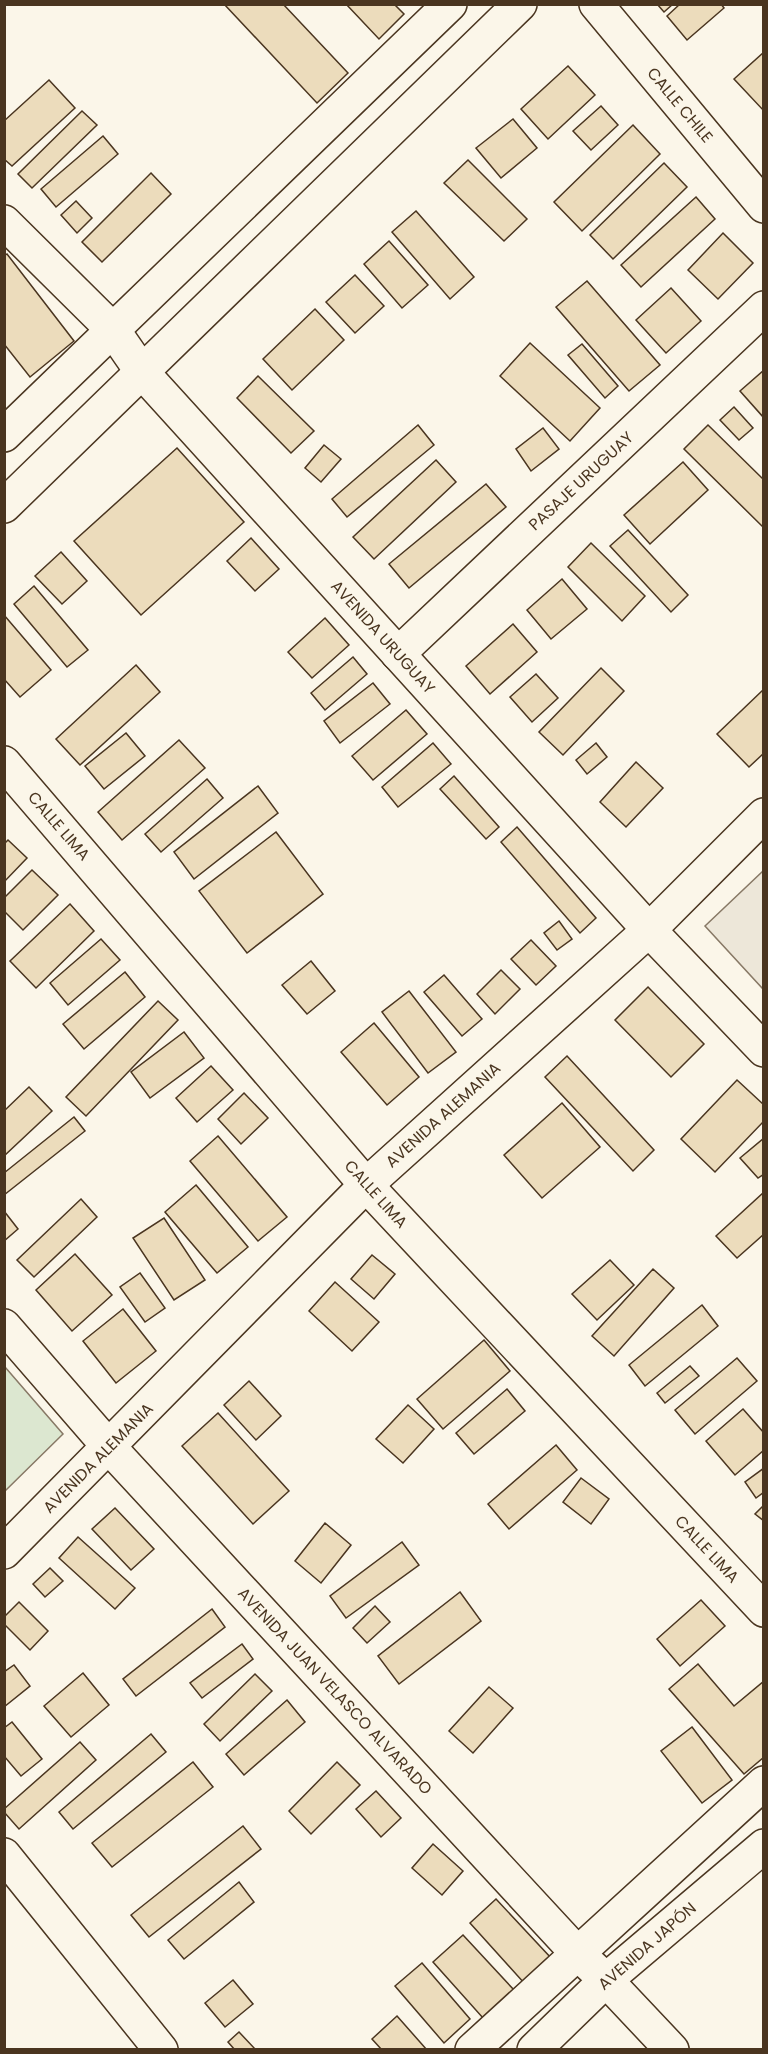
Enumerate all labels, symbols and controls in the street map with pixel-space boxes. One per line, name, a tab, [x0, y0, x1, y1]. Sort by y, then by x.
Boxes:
street label: CALLE CHILE	[642, 62, 718, 148]
street label: PASAJE URUGUAY	[523, 426, 639, 536]
street label: AVENIDA URUGUAY	[326, 575, 441, 699]
street label: CALLE LIMA	[22, 786, 96, 866]
street label: AVENIDA ALEMANIA	[380, 1057, 506, 1173]
street label: CALLE LIMA	[339, 1155, 413, 1233]
street label: AVENIDA ALEMANIA	[38, 1397, 159, 1518]
street label: CALLE LIMA	[670, 1510, 744, 1588]
street label: AVENIDA JUAN VELASCO ALVARADO	[232, 1582, 438, 1800]
street label: AVENIDA JAPÓN	[593, 1897, 701, 1995]

